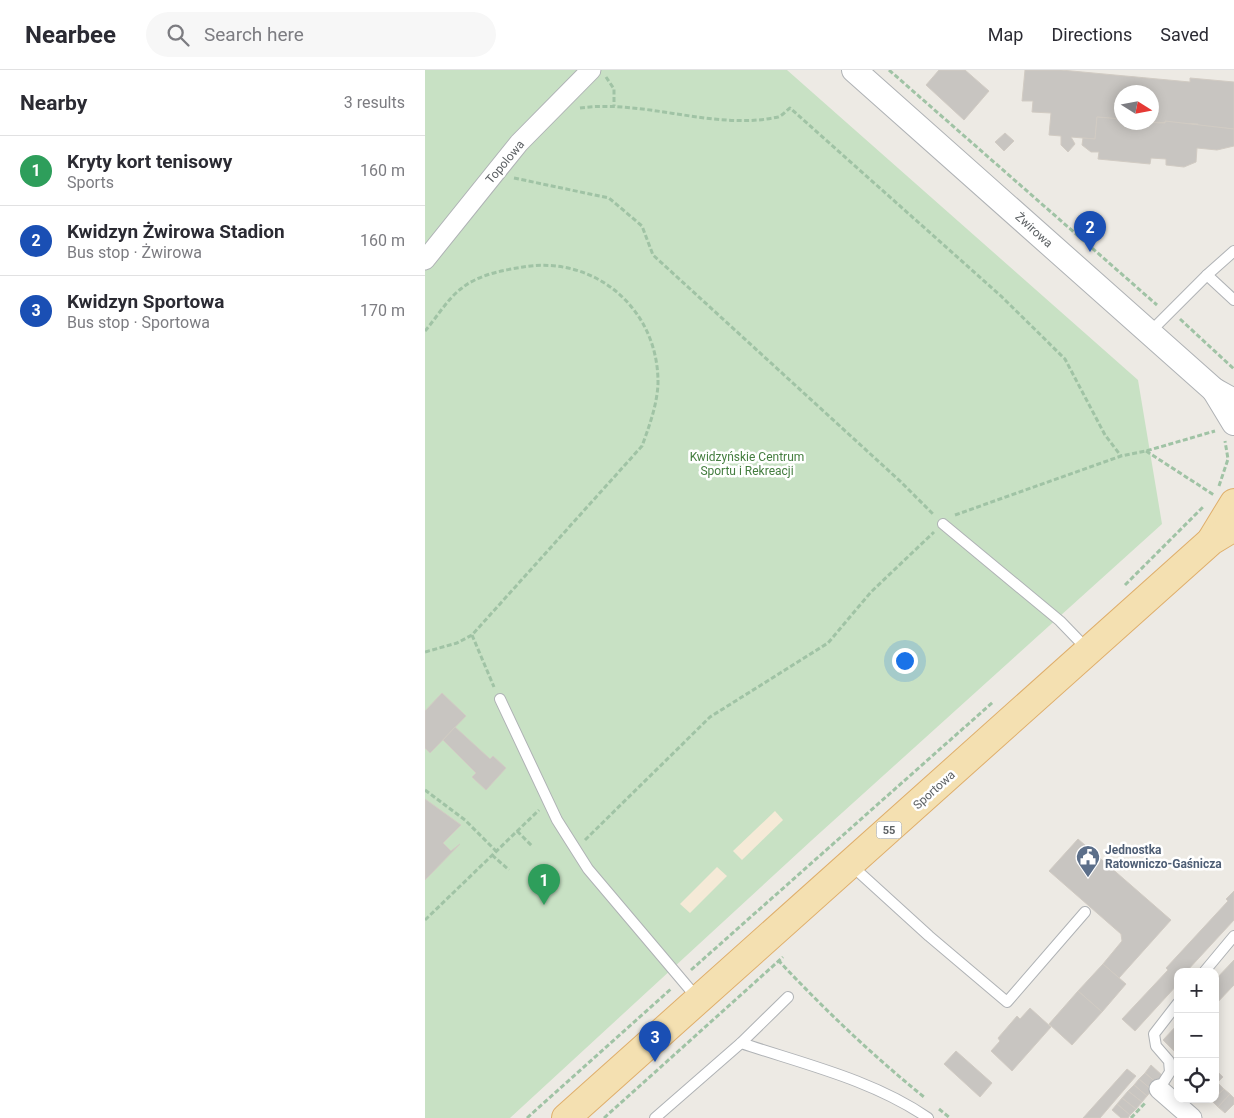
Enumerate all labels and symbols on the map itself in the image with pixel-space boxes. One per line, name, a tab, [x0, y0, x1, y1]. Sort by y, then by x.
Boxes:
north arrow	[1114, 85, 1159, 130]
street label: Topolowa	[483, 137, 527, 187]
street label: Żwirowa	[1012, 209, 1056, 250]
pin: 2	[1074, 211, 1106, 252]
park label: Kwidzyńskie Centrum Sportu i Rekreacji	[690, 450, 804, 478]
your location	[892, 648, 918, 674]
street label: Sportowa	[910, 768, 958, 812]
road number: 55	[877, 822, 901, 838]
place label: Jednostka Ratowniczo-Gaśnicza	[1105, 843, 1222, 871]
public building icon: Jednostka Ratowniczo-Gaśnicza	[1075, 844, 1101, 878]
pin: 1	[528, 864, 560, 905]
pin: 3	[639, 1021, 671, 1062]

